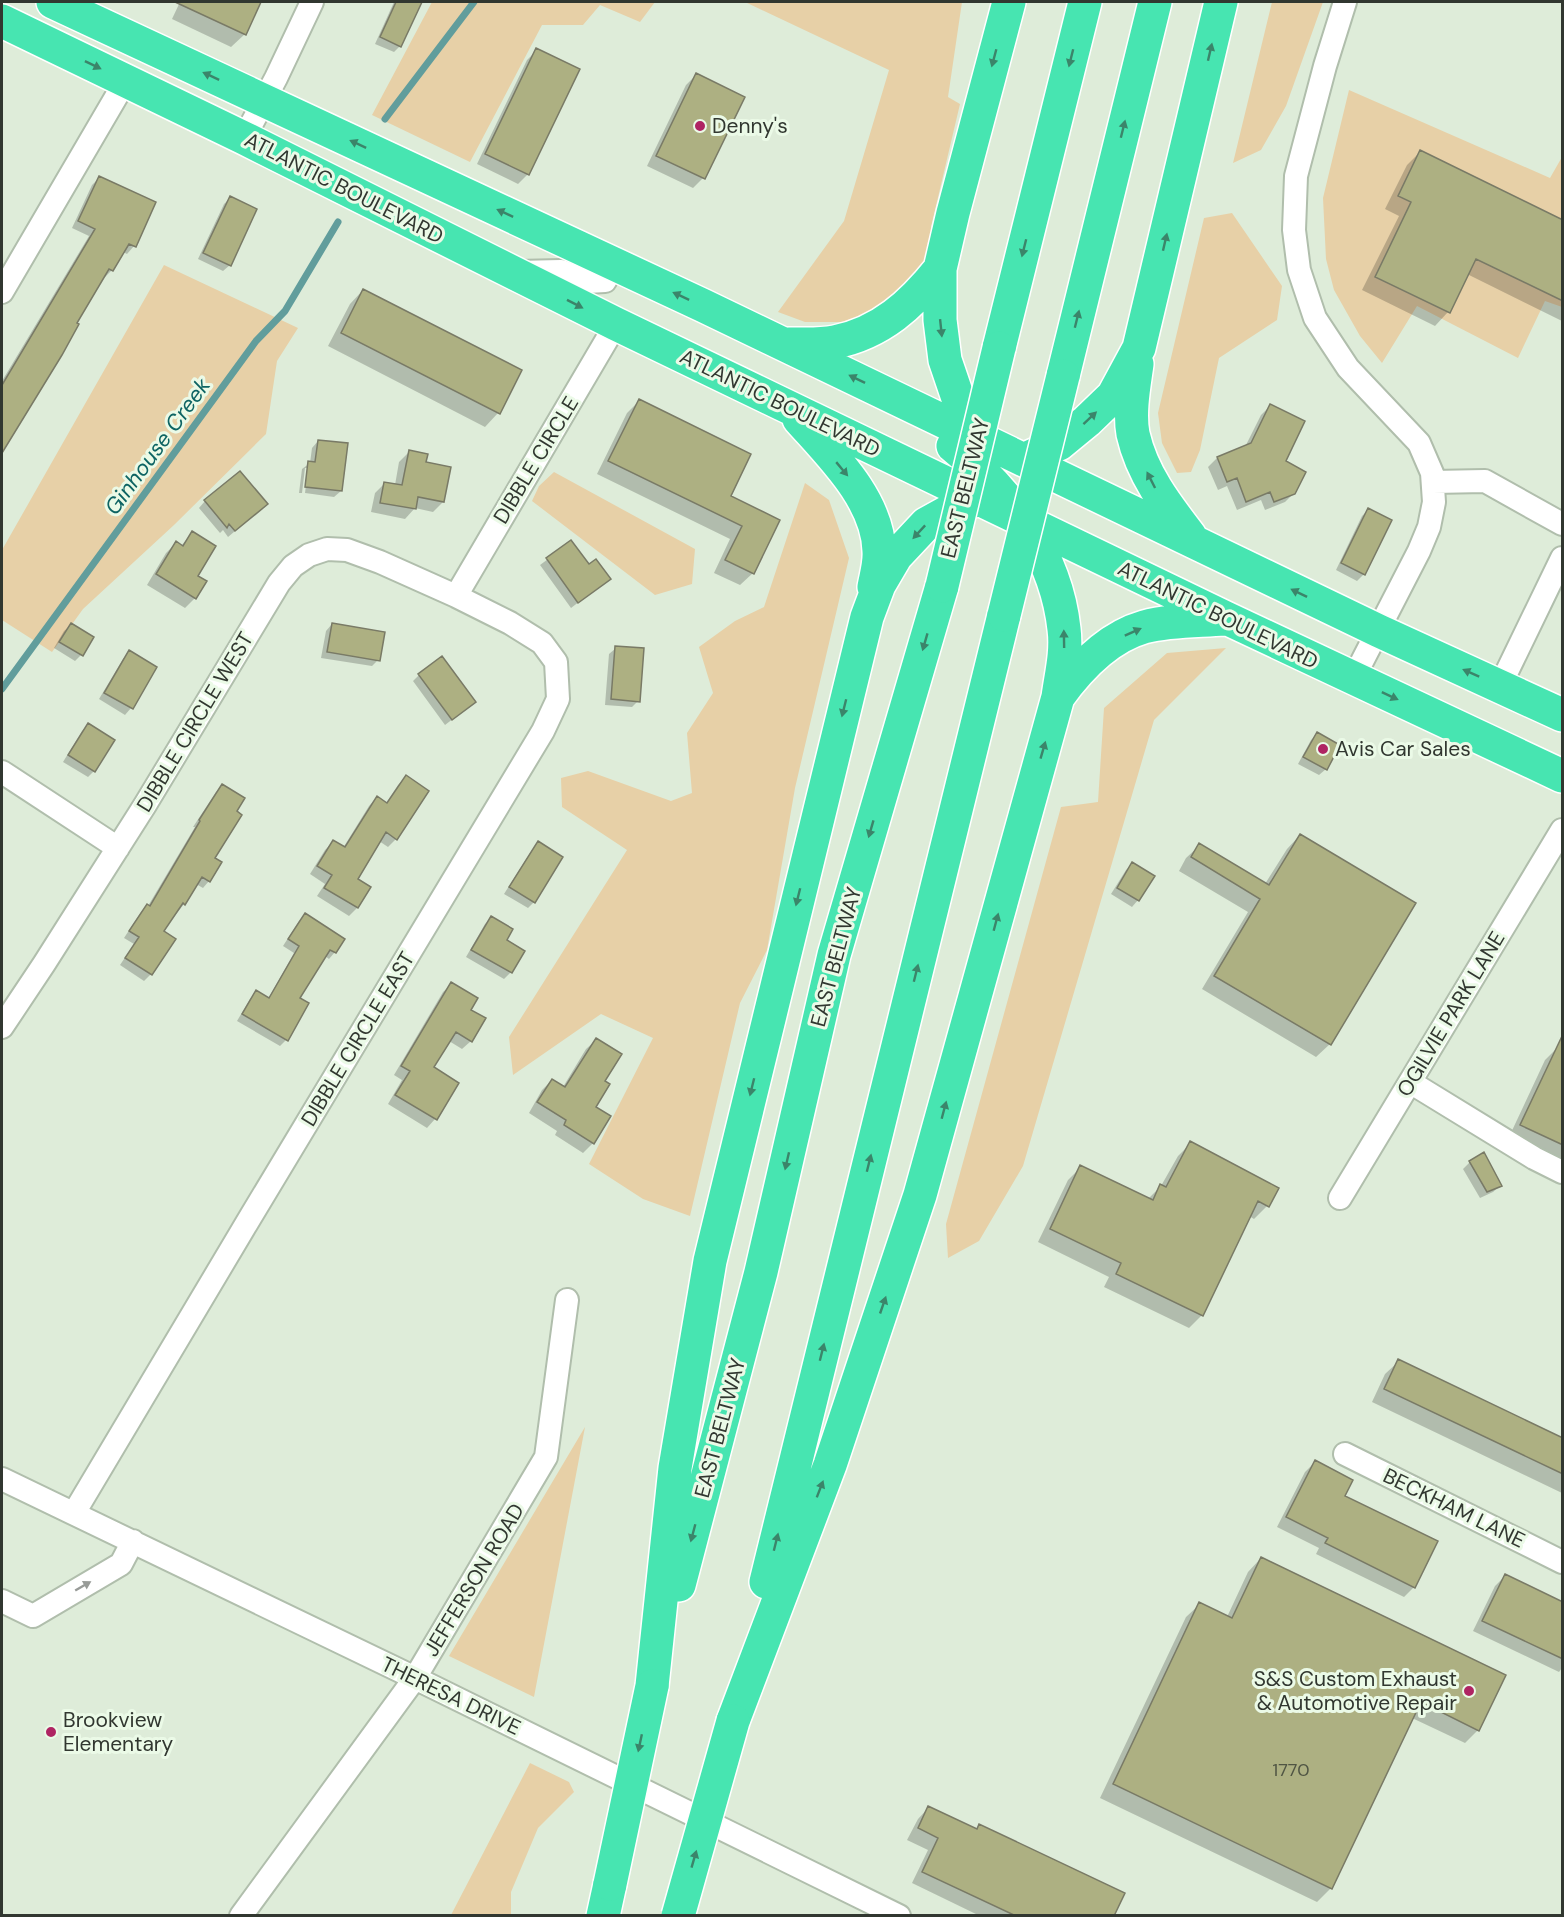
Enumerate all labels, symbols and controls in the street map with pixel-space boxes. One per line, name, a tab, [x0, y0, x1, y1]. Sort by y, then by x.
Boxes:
one-way arrow	[1205, 43, 1215, 61]
one-way arrow	[989, 49, 999, 67]
one-way arrow	[1066, 49, 1076, 68]
one-way arrow	[84, 60, 101, 69]
one-way arrow	[202, 71, 219, 80]
place label: Denny's	[712, 112, 788, 140]
marker: Denny's	[693, 119, 707, 133]
one-way arrow	[1119, 120, 1129, 139]
street label: ATLANTIC BOULEVARD	[240, 126, 448, 250]
one-way arrow	[349, 139, 367, 149]
one-way arrow	[496, 208, 513, 217]
one-way arrow	[1161, 232, 1170, 251]
one-way arrow	[1019, 238, 1029, 257]
one-way arrow	[673, 291, 690, 300]
one-way arrow	[566, 299, 583, 308]
one-way arrow	[1073, 310, 1083, 328]
one-way arrow	[936, 318, 946, 337]
street label: ATLANTIC BOULEVARD	[675, 342, 885, 464]
water label: Ginhouse Creek	[98, 371, 217, 521]
one-way arrow	[849, 375, 866, 384]
street label: DIBBLE CIRCLE	[487, 391, 585, 529]
one-way arrow	[1083, 411, 1097, 425]
street label: EAST BELTWAY	[934, 415, 996, 561]
one-way arrow	[835, 461, 848, 476]
one-way arrow	[1146, 471, 1156, 488]
one-way arrow	[913, 524, 926, 539]
street label: ATLANTIC BOULEVARD	[1113, 554, 1323, 676]
one-way arrow	[1290, 588, 1307, 598]
street label: DIBBLE CIRCLE WEST	[130, 627, 260, 817]
one-way arrow	[1124, 628, 1141, 637]
one-way arrow	[1059, 630, 1069, 649]
one-way arrow	[920, 633, 929, 651]
one-way arrow	[1462, 668, 1480, 678]
one-way arrow	[1382, 692, 1399, 701]
one-way arrow	[839, 699, 849, 717]
place label: Avis Car Sales	[1335, 735, 1471, 763]
one-way arrow	[1039, 741, 1049, 759]
marker: Avis Car Sales	[1316, 742, 1330, 756]
one-way arrow	[866, 820, 875, 838]
street label: EAST BELTWAY	[804, 884, 868, 1030]
one-way arrow	[793, 888, 803, 907]
one-way arrow	[991, 913, 1001, 931]
street label: OGILVIE PARK LANE	[1391, 926, 1511, 1102]
street label: DIBBLE CIRCLE EAST	[295, 946, 421, 1131]
one-way arrow	[911, 964, 921, 983]
one-way arrow	[747, 1078, 757, 1096]
one-way arrow	[939, 1101, 949, 1119]
one-way arrow	[782, 1151, 791, 1170]
one-way arrow	[864, 1153, 874, 1172]
one-way arrow	[879, 1296, 889, 1314]
one-way arrow	[818, 1343, 828, 1361]
street label: EAST BELTWAY	[688, 1355, 752, 1501]
street label: BECKHAM LANE	[1378, 1462, 1530, 1554]
one-way arrow	[816, 1480, 826, 1498]
street label: JEFFERSON ROAD	[417, 1498, 531, 1662]
one-way arrow	[687, 1524, 697, 1542]
one-way arrow	[772, 1532, 782, 1551]
one-way arrow	[75, 1581, 91, 1592]
street label: THERESA DRIVE	[377, 1650, 525, 1742]
place label: S&S Custom Exhaust & Automotive Repair	[1254, 1665, 1457, 1717]
marker: S&S Custom Exhaust & Automotive Repair	[1462, 1684, 1476, 1698]
place label: Brookview Elementary	[63, 1706, 174, 1758]
marker: Brookview Elementary	[44, 1725, 58, 1739]
one-way arrow	[635, 1734, 644, 1753]
house number: 1770	[1273, 1758, 1309, 1782]
one-way arrow	[690, 1850, 699, 1868]

